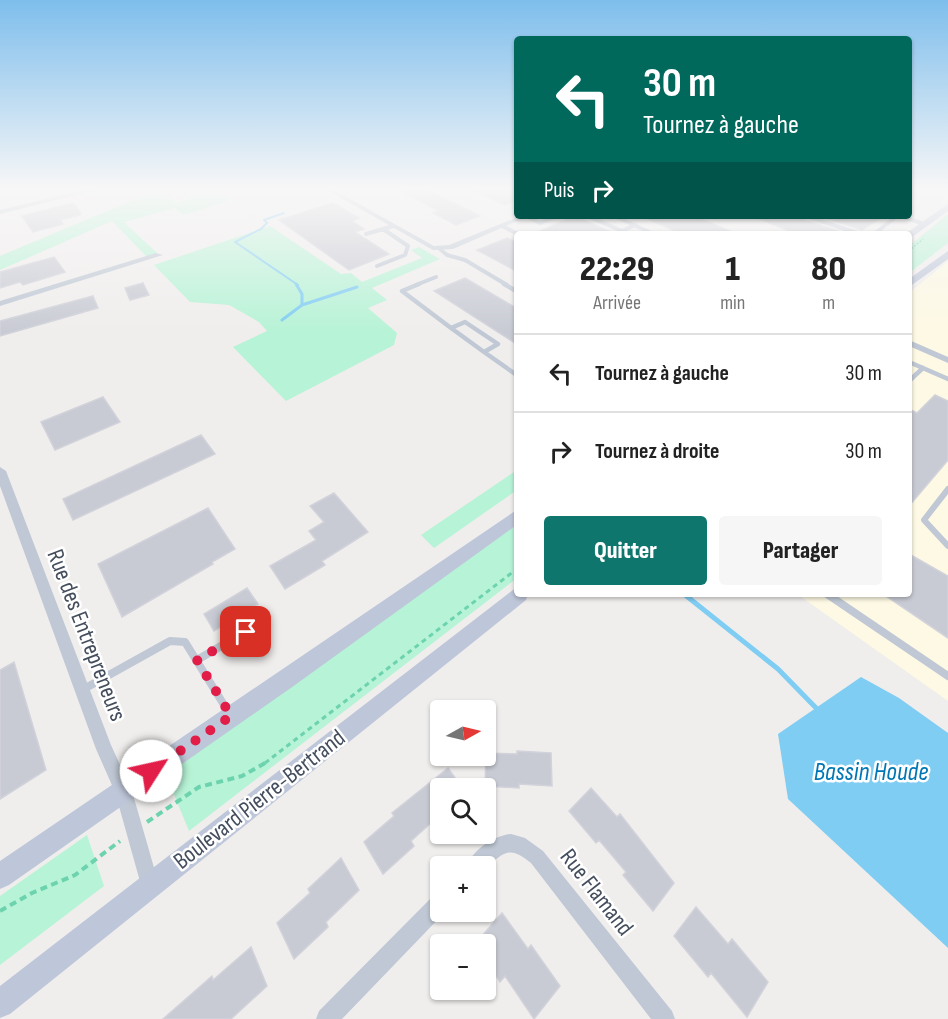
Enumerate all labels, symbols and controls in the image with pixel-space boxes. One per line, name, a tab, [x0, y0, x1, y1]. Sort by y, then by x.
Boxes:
text: 30 m	[643, 58, 716, 109]
icon: left	[544, 60, 622, 138]
text: Tournez à gauche	[643, 109, 799, 141]
icon: right	[586, 174, 619, 207]
text: Puis	[544, 177, 574, 204]
text: 22:29	[580, 248, 654, 291]
text: 1	[725, 248, 740, 291]
text: 80	[811, 248, 846, 291]
text: Arrivée	[593, 291, 641, 315]
text: min	[720, 291, 745, 315]
text: m	[822, 291, 835, 315]
icon: left	[544, 357, 577, 390]
text: Tournez à gauche	[595, 360, 729, 387]
text: 30 m	[845, 360, 882, 387]
icon: right	[544, 435, 577, 468]
text: Tournez à droite	[595, 438, 720, 465]
text: 30 m	[845, 438, 882, 465]
button: Quitter	[544, 516, 707, 585]
button: Partager	[719, 516, 882, 585]
street label: Rue des Entrepreneurs	[40, 545, 133, 725]
pin	[220, 606, 271, 657]
icon: arrive	[229, 615, 262, 648]
north arrow	[430, 700, 496, 766]
map controls	[430, 700, 496, 1000]
street label: Boulevard Pierre-Bertrand	[168, 723, 351, 875]
position arrow	[119, 739, 183, 803]
water label: Bassin Houde	[814, 757, 928, 788]
button: search	[430, 778, 496, 844]
street label: Rue Flamand	[554, 843, 640, 942]
button: +	[430, 856, 496, 922]
button: −	[430, 934, 496, 1000]

